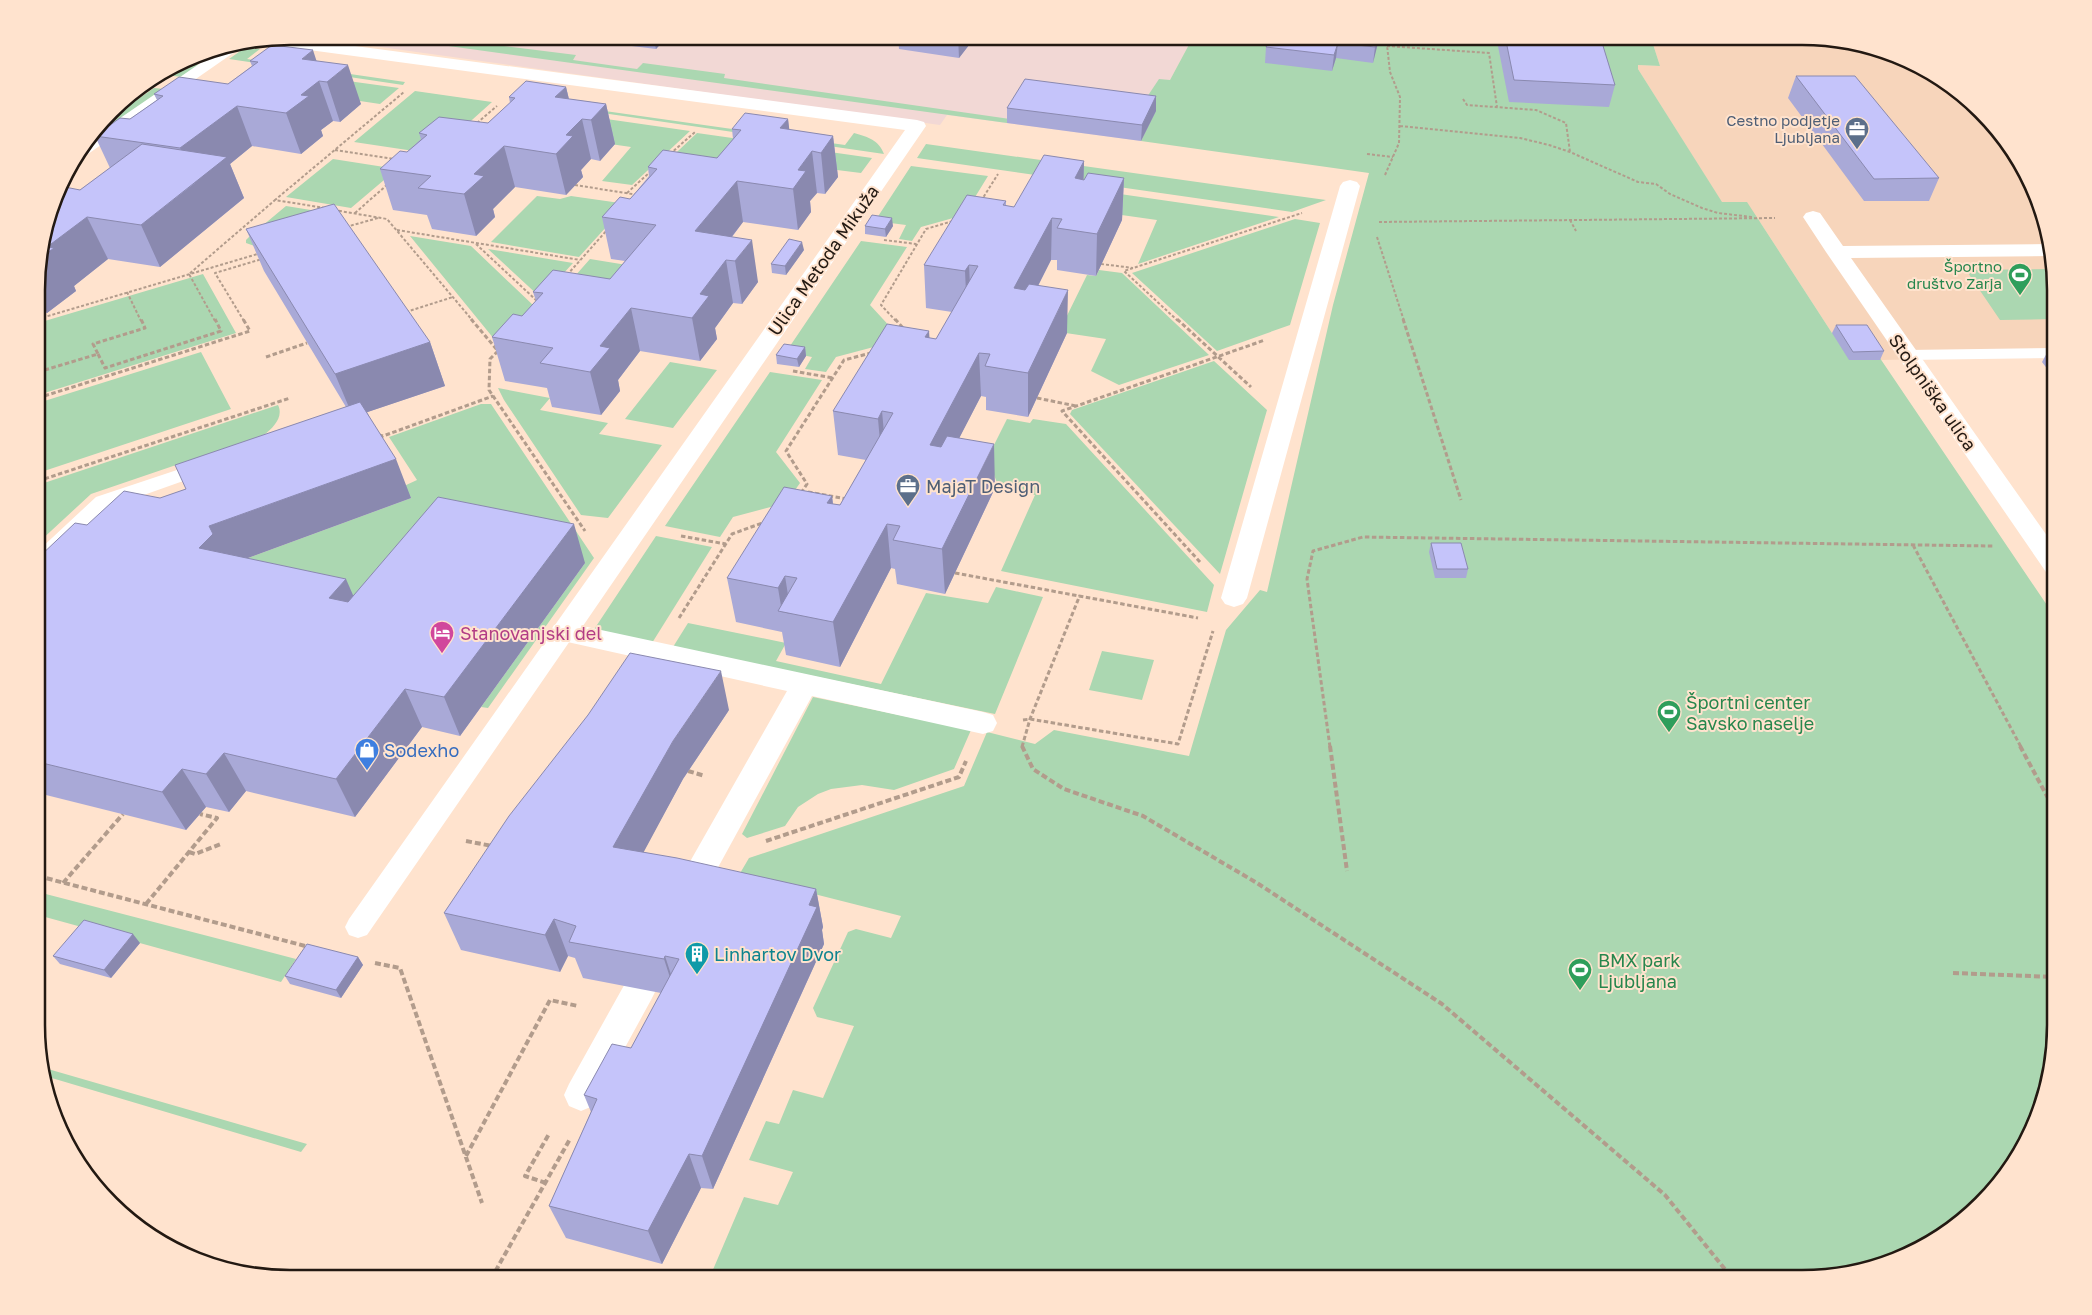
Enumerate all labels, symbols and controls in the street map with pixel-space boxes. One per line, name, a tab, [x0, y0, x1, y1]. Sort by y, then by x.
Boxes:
place label: Cestno podjetje Ljubljana	[1726, 111, 1840, 146]
office icon: Cestno podjetje Ljubljana	[1844, 116, 1870, 150]
street label: Ulica Metoda Mikuža	[763, 181, 883, 339]
place label: Športno društvo Zarja	[1907, 257, 2002, 292]
sports icon: Športno društvo Zarja	[2007, 262, 2033, 296]
street label: Stolpniška ulica	[1885, 329, 1981, 455]
office icon: MajaT Design	[895, 473, 921, 507]
place label: MajaT Design	[926, 475, 1040, 497]
hotel icon: Stanovanjski del	[429, 620, 455, 654]
place label: Stanovanjski del	[460, 622, 602, 644]
place label: Športni center Savsko naselje	[1686, 691, 1814, 734]
sports icon: Športni center Savsko naselje	[1656, 699, 1682, 733]
shop icon: Sodexho	[354, 737, 380, 771]
place label: Sodexho	[384, 739, 459, 761]
building icon: Linhartov Dvor	[684, 941, 710, 975]
place label: Linhartov Dvor	[714, 943, 841, 965]
place label: BMX park Ljubljana	[1598, 949, 1680, 992]
sports icon: BMX park Ljubljana	[1567, 957, 1593, 991]

